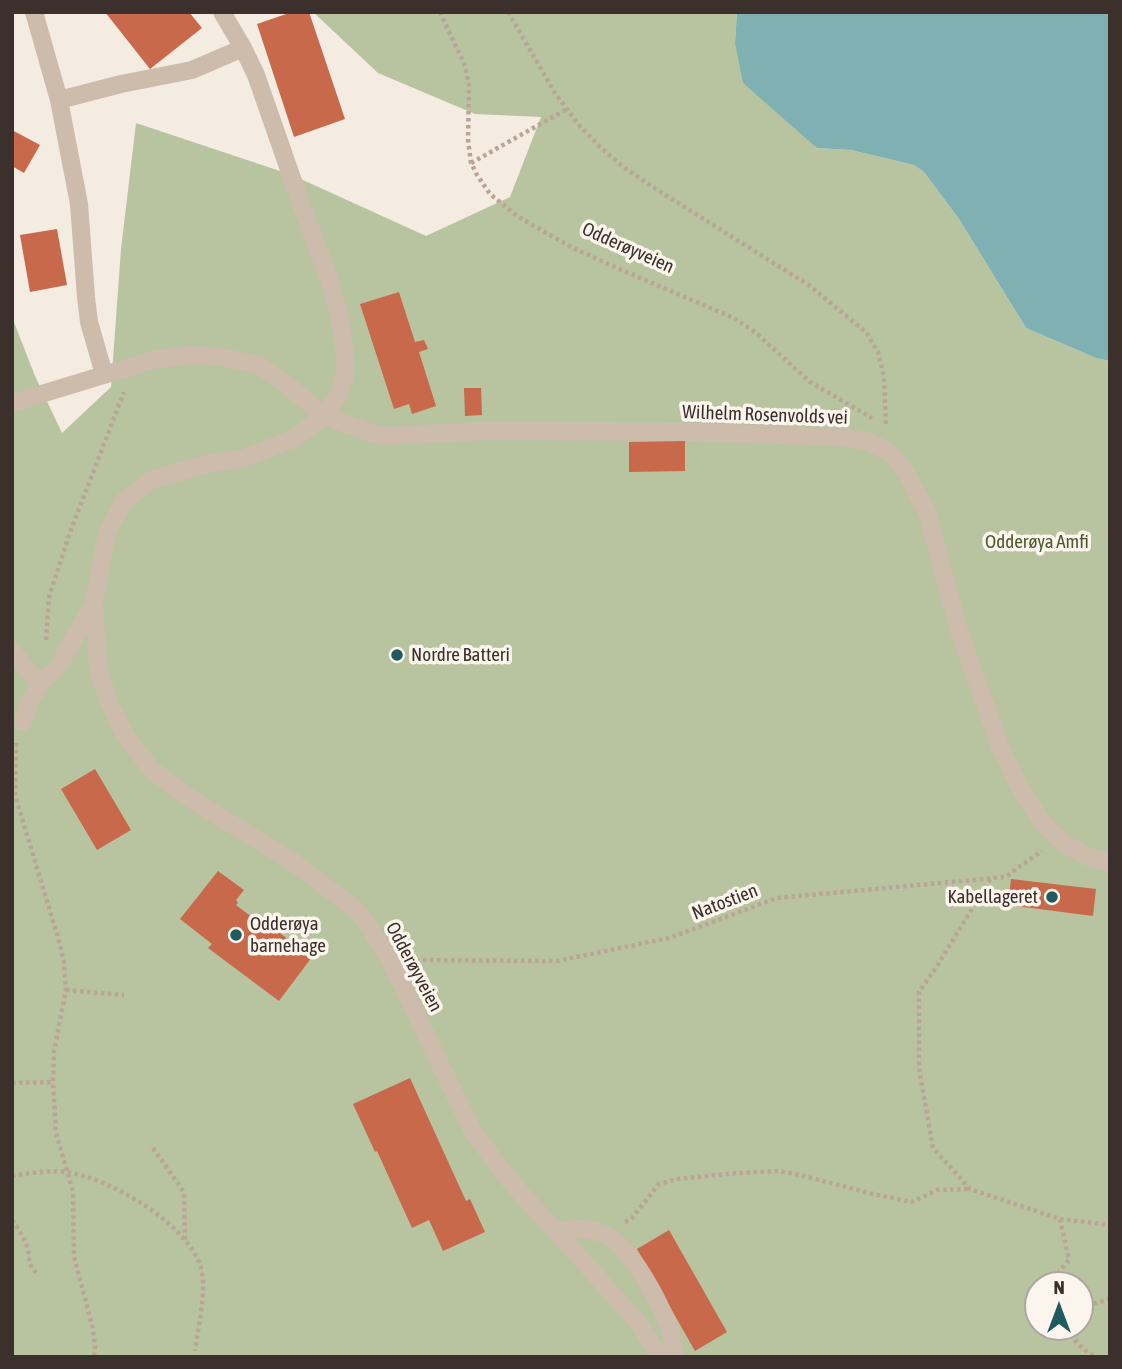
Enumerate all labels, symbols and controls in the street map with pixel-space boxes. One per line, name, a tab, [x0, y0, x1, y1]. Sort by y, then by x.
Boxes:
street label: Odderøyveien	[578, 218, 678, 278]
street label: Wilhelm Rosenvolds vei	[682, 401, 848, 429]
park label: Odderøya Amfi	[985, 531, 1089, 553]
place label: Nordre Batteri	[411, 644, 510, 666]
marker: Nordre Batteri	[389, 647, 405, 663]
street label: Natostien	[689, 879, 761, 925]
place label: Kabellageret	[948, 886, 1038, 908]
marker: Kabellageret	[1044, 889, 1060, 905]
place label: Odderøya barnehage	[250, 913, 326, 957]
street label: Odderøyveien	[381, 918, 447, 1016]
marker: Odderøya barnehage	[228, 927, 244, 943]
north arrow	[1024, 1271, 1094, 1341]
text: N	[1053, 1276, 1065, 1298]

